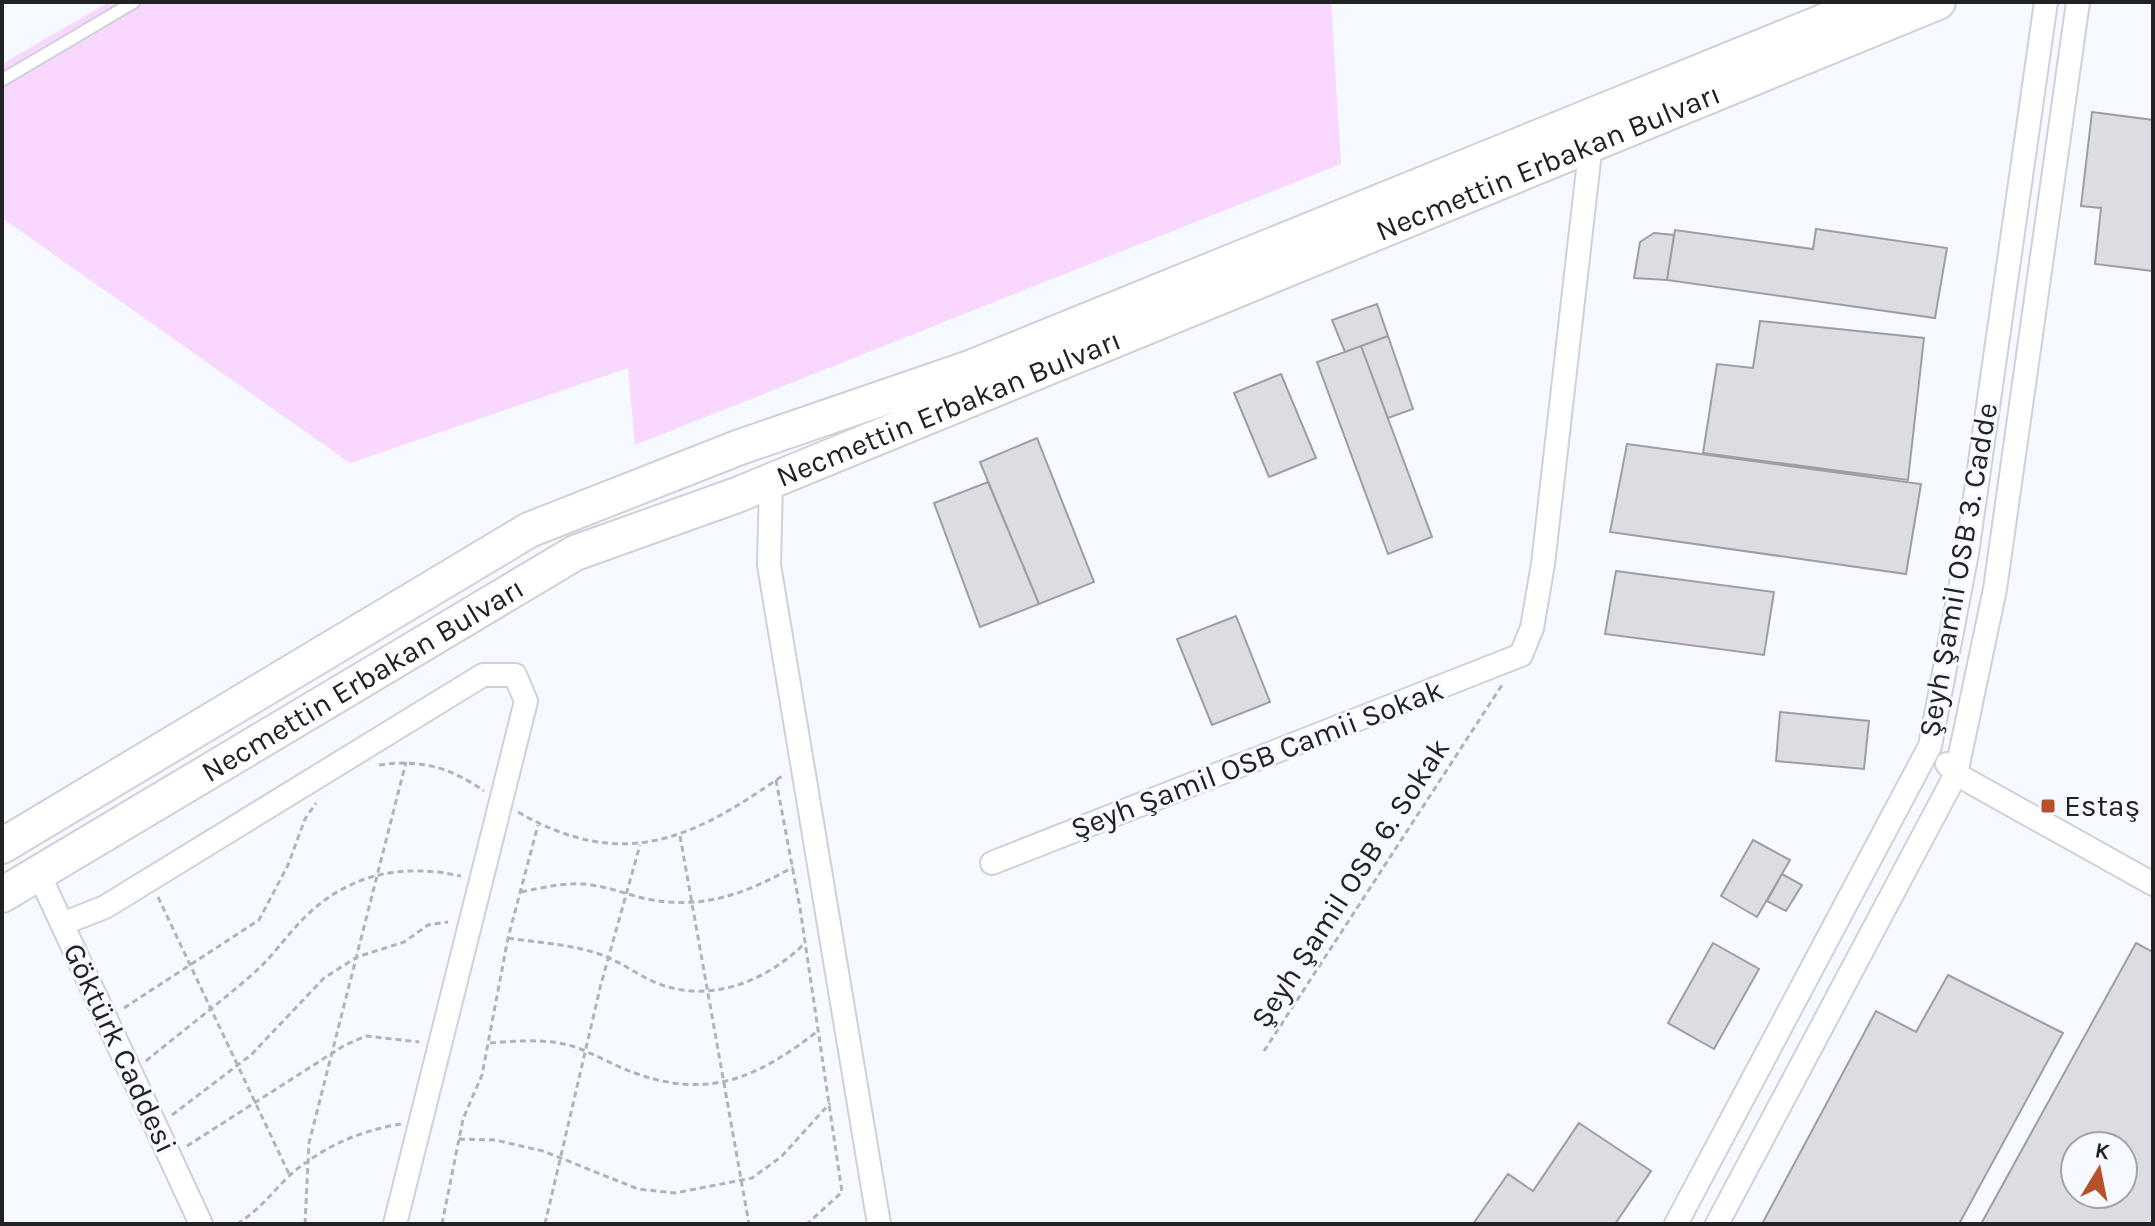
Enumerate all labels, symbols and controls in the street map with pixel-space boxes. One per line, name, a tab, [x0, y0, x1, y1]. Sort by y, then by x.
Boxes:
street label: Necmettin Erbakan Bulvarı	[1370, 75, 1725, 249]
street label: Necmettin Erbakan Bulvarı	[771, 321, 1126, 495]
street label: Şeyh Şamil OSB 3. Cadde	[1911, 400, 2005, 740]
street label: Necmettin Erbakan Bulvarı	[195, 570, 530, 790]
street label: Şeyh Şamil OSB Camii Sokak	[1066, 671, 1448, 847]
street label: Şeyh Şamil OSB 6. Sokak	[1243, 732, 1457, 1034]
place label: Estaş	[2064, 788, 2140, 824]
marker: Estaş	[2039, 797, 2057, 815]
street label: Göktürk Caddesi	[56, 937, 184, 1159]
north arrow	[2059, 1130, 2139, 1210]
text: K	[2093, 1137, 2112, 1165]

